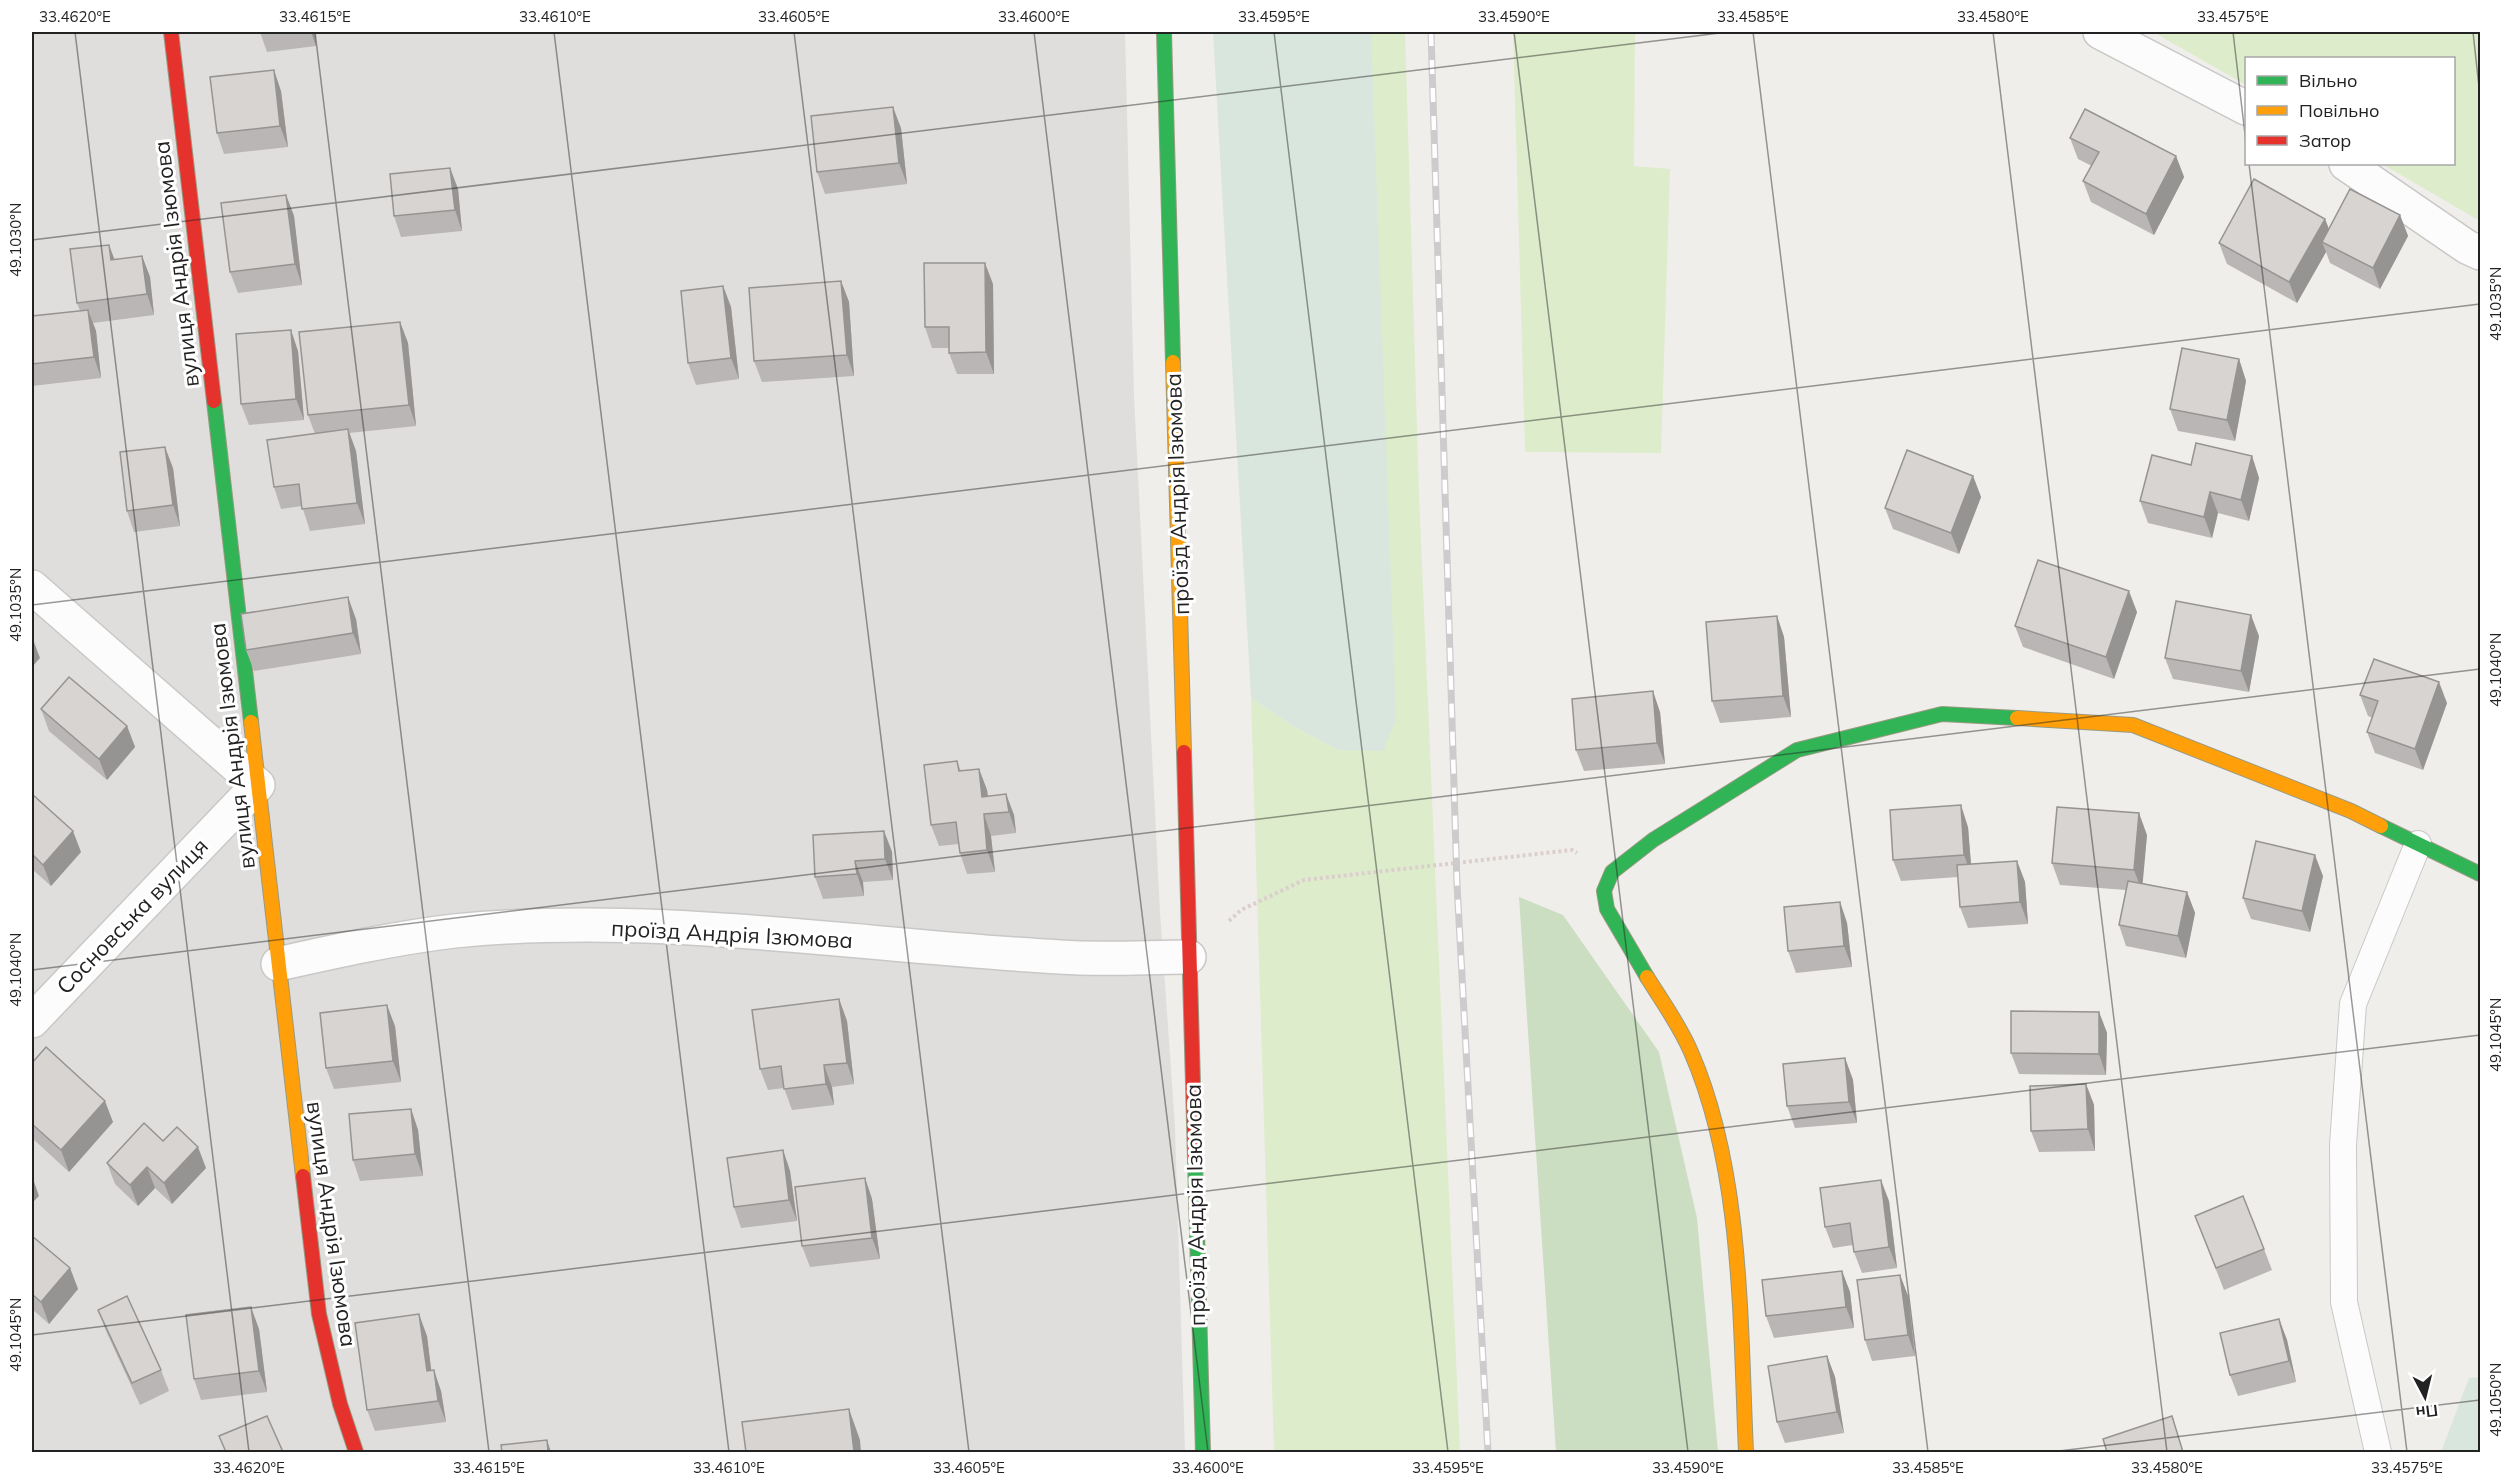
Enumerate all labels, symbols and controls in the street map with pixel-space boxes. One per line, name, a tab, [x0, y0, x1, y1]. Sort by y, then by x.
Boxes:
text: 33.4620°E	[39, 7, 111, 26]
text: 33.4615°E	[279, 7, 351, 26]
text: 33.4610°E	[519, 7, 591, 26]
text: 33.4605°E	[758, 7, 830, 26]
text: 33.4600°E	[998, 7, 1070, 26]
text: 33.4595°E	[1238, 7, 1310, 26]
text: 33.4590°E	[1478, 7, 1550, 26]
text: 33.4585°E	[1717, 7, 1789, 26]
text: 33.4580°E	[1957, 7, 2029, 26]
text: 33.4575°E	[2197, 7, 2269, 26]
legend	[2245, 57, 2455, 165]
text: Вільно	[2299, 69, 2357, 92]
text: Повільно	[2299, 99, 2379, 122]
text: Затор	[2299, 129, 2351, 152]
street label: вулиця Андрія Ізюмова	[147, 139, 205, 389]
text: 49.1030°N	[6, 203, 25, 277]
text: 49.1035°N	[2486, 267, 2505, 341]
street label: проїзд Андрія Ізюмова	[1159, 373, 1195, 615]
text: 49.1035°N	[6, 568, 25, 642]
street label: вулиця Андрія Ізюмова	[203, 621, 261, 871]
text: 49.1040°N	[2486, 633, 2505, 707]
street label: Сосновська вулиця	[50, 832, 214, 1000]
street label: проїзд Андрія Ізюмова	[610, 914, 854, 954]
text: 49.1040°N	[6, 933, 25, 1007]
text: 49.1045°N	[2486, 998, 2505, 1072]
street label: проїзд Андрія Ізюмова	[1179, 1084, 1211, 1326]
street label: вулиця Андрія Ізюмова	[301, 1099, 363, 1349]
text: 49.1045°N	[6, 1298, 25, 1372]
text: 49.1050°N	[2486, 1363, 2505, 1437]
north arrow	[2395, 1367, 2455, 1427]
text: Пн	[2415, 1401, 2439, 1423]
text: 33.4620°E	[213, 1458, 285, 1477]
text: 33.4615°E	[453, 1458, 525, 1477]
text: 33.4610°E	[693, 1458, 765, 1477]
text: 33.4605°E	[933, 1458, 1005, 1477]
text: 33.4600°E	[1172, 1458, 1244, 1477]
text: 33.4595°E	[1412, 1458, 1484, 1477]
text: 33.4590°E	[1652, 1458, 1724, 1477]
text: 33.4585°E	[1892, 1458, 1964, 1477]
text: 33.4580°E	[2131, 1458, 2203, 1477]
text: 33.4575°E	[2371, 1458, 2443, 1477]

